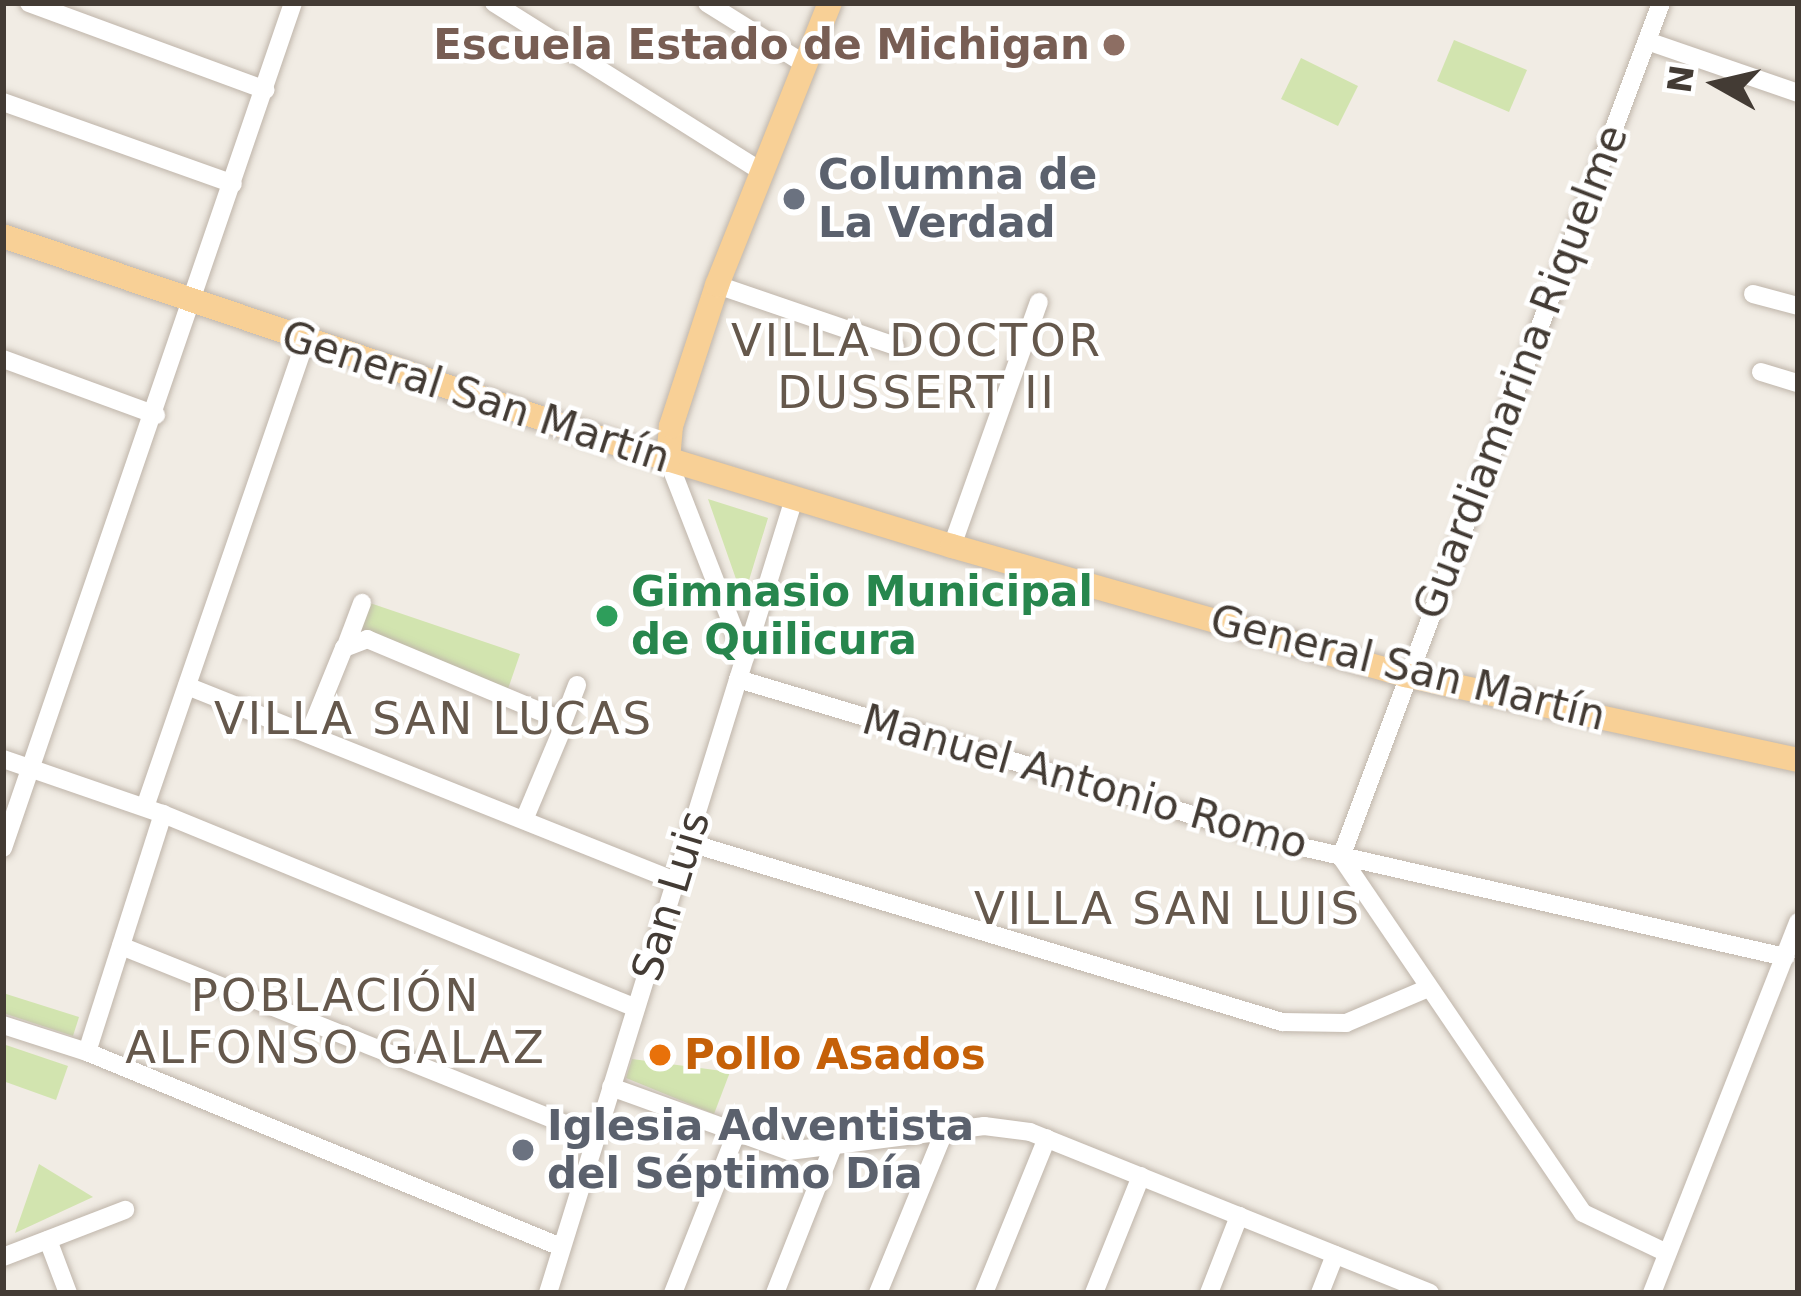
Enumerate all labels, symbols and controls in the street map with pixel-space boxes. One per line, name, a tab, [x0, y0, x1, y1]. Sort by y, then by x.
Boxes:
place label: Escuela Estado de Michigan	[433, 20, 1090, 70]
north arrow	[1657, 24, 1777, 144]
marker: Escuela Estado de Michigan	[1101, 32, 1127, 58]
text: N	[1660, 63, 1702, 95]
street label: Guardiamarina Riquelme	[1403, 118, 1639, 626]
place label: Columna de La Verdad	[818, 150, 1097, 249]
marker: Columna de La Verdad	[781, 186, 807, 212]
street label: General San Martín	[276, 310, 676, 484]
district label: VILLA DOCTOR DUSSERT II	[731, 314, 1103, 420]
place label: Gimnasio Municipal de Quilicura	[631, 567, 1093, 666]
street label: General San Martín	[1205, 595, 1611, 741]
marker: Gimnasio Municipal de Quilicura	[594, 603, 620, 629]
district label: VILLA SAN LUCAS	[214, 692, 654, 746]
street label: Manuel Antonio Romo	[857, 694, 1313, 870]
street label: San Luis	[621, 805, 721, 987]
district label: VILLA SAN LUIS	[974, 882, 1362, 936]
district label: POBLACIÓN ALFONSO GALAZ	[125, 969, 547, 1075]
place label: Pollo Asados	[684, 1030, 986, 1080]
marker: Pollo Asados	[647, 1042, 673, 1068]
place label: Iglesia Adventista del Séptimo Día	[547, 1101, 974, 1200]
marker: Iglesia Adventista del Séptimo Día	[510, 1137, 536, 1163]

